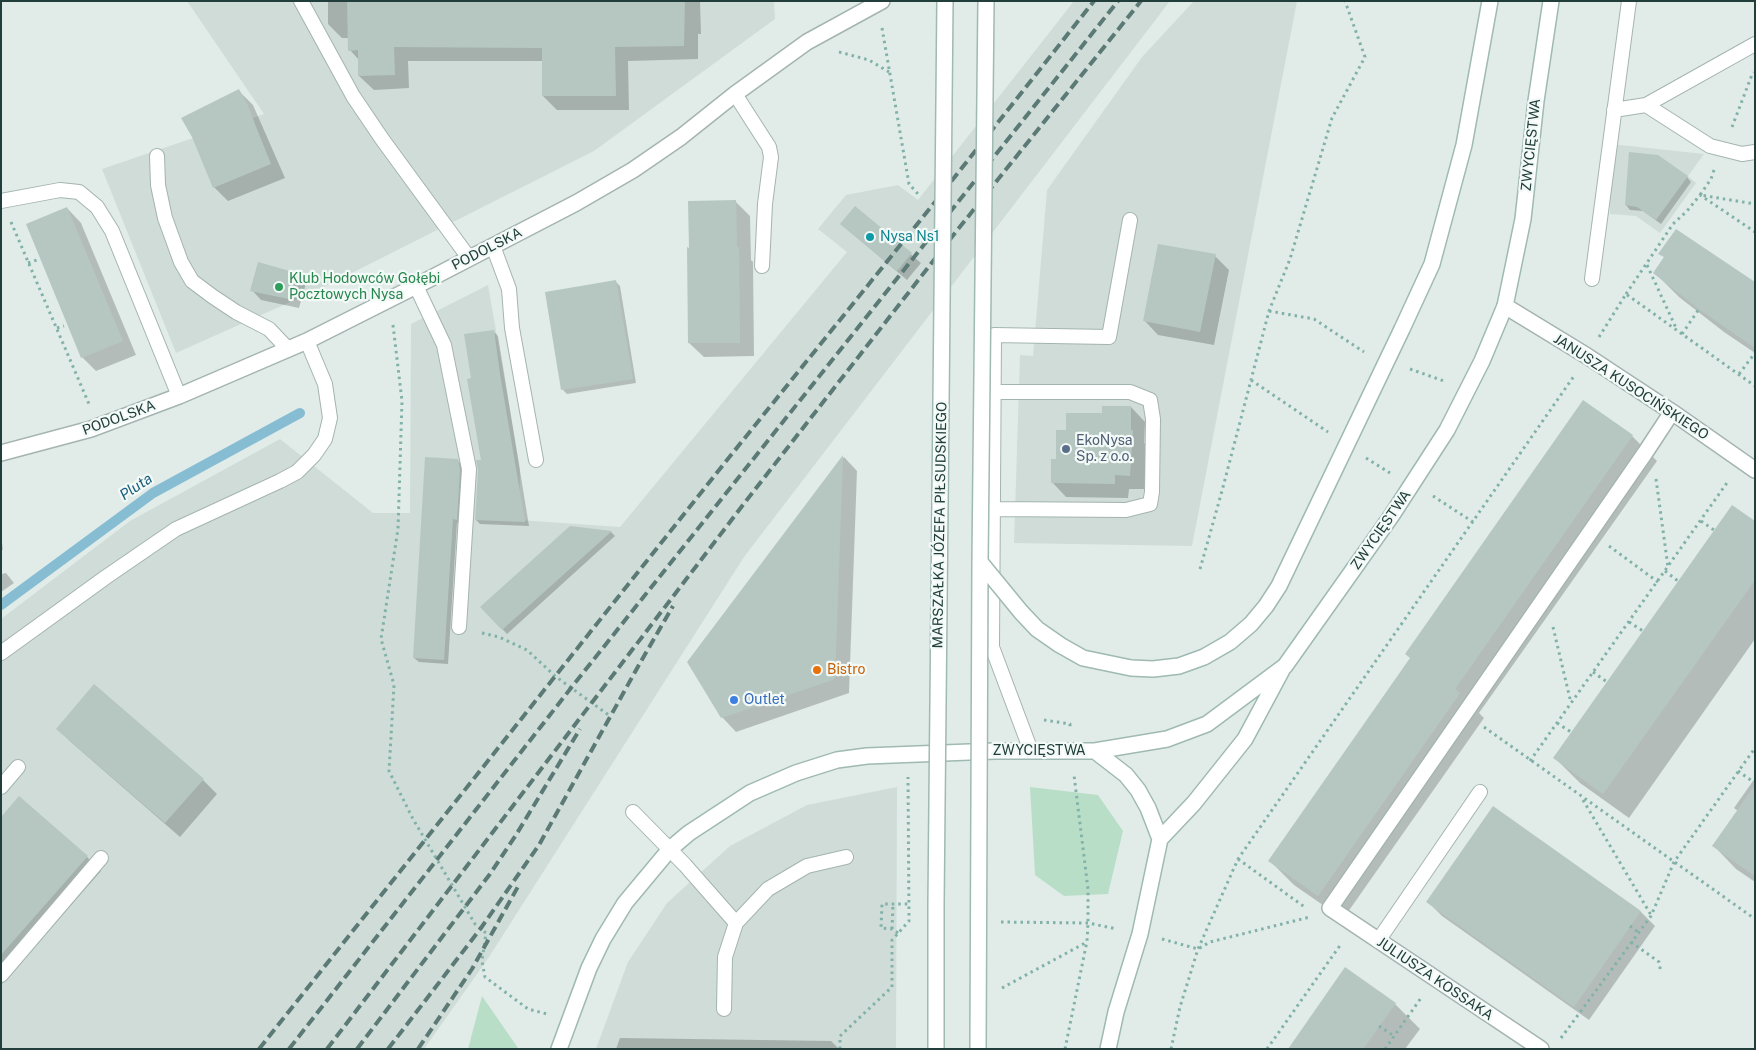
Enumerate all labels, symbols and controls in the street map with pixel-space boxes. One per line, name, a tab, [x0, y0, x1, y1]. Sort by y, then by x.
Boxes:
street label: ZWYCIĘSTWA	[1518, 98, 1544, 192]
street label: PODOLSKA	[449, 224, 525, 274]
place label: Nysa Ns1	[880, 229, 939, 245]
marker: Nysa Ns1	[864, 231, 876, 243]
place label: Klub Hodowców Gołębi Pocztowych Nysa	[289, 271, 440, 304]
marker: Klub Hodowców Gołębi Pocztowych Nysa	[273, 281, 285, 293]
street label: JANUSZA KUSOCIŃSKIEGO	[1550, 331, 1712, 443]
street label: PODOLSKA	[80, 397, 158, 439]
street label: MARSZAŁKA JÓZEFA PIŁSUDSKIEGO	[929, 401, 951, 649]
place label: EkoNysa Sp. z o.o.	[1076, 433, 1133, 466]
marker: EkoNysa Sp. z o.o.	[1060, 443, 1072, 455]
water label: Pluta	[116, 470, 156, 504]
street label: ZWYCIĘSTWA	[1347, 487, 1415, 573]
place label: Bistro	[827, 662, 865, 678]
marker: Bistro	[811, 664, 823, 676]
place label: Outlet	[744, 692, 785, 708]
marker: Outlet	[728, 694, 740, 706]
street label: ZWYCIĘSTWA	[992, 743, 1086, 759]
street label: JULIUSZA KOSSAKA	[1374, 934, 1496, 1024]

